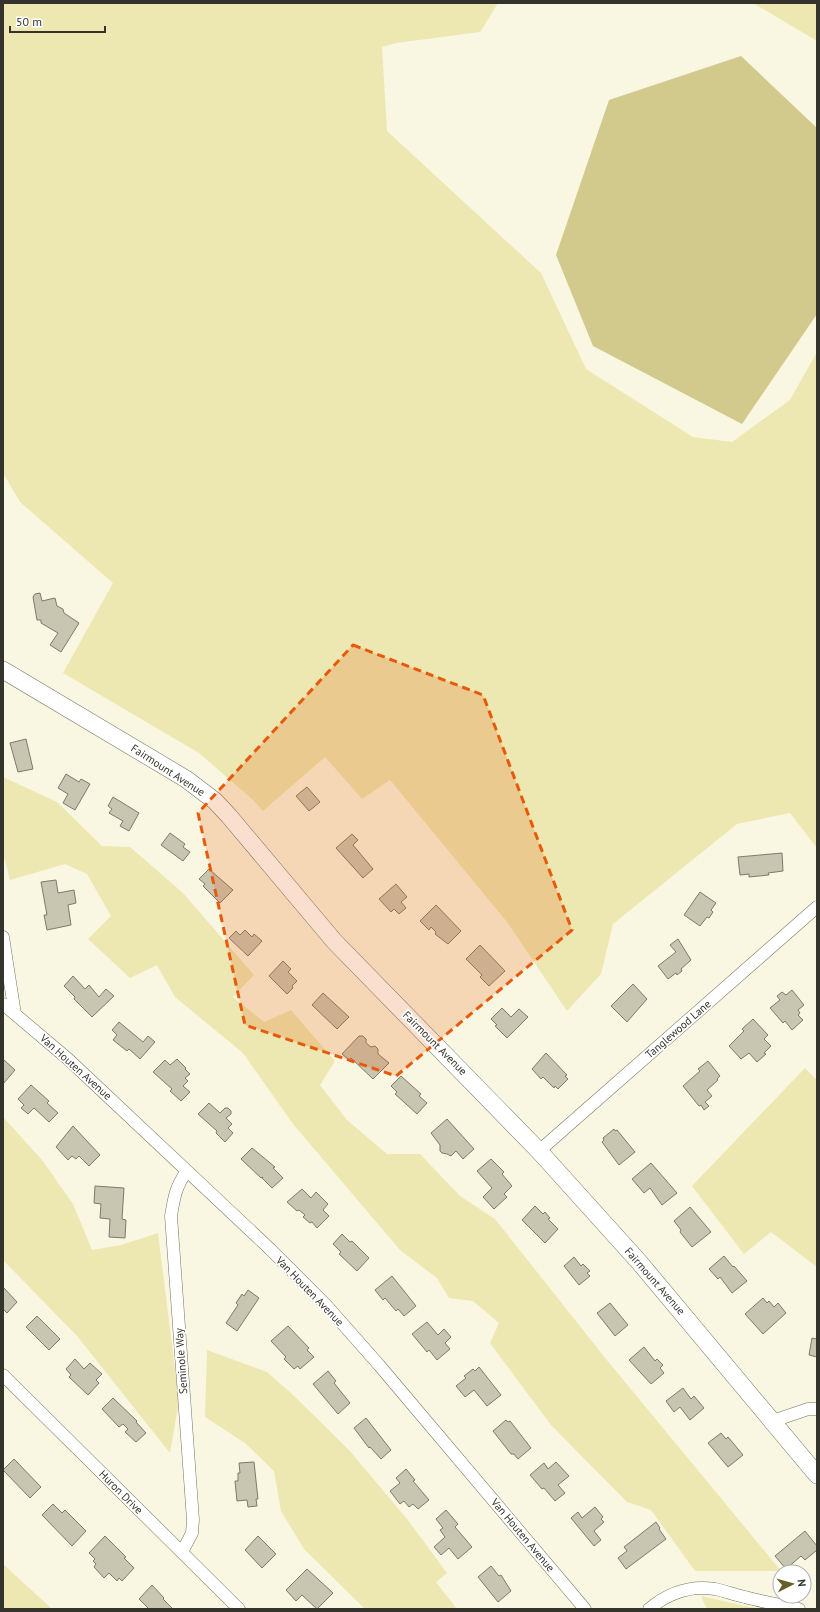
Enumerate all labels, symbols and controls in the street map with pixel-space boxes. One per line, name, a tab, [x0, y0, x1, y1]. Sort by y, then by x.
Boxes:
scale bar	[10, 8, 105, 34]
text: 50 m	[16, 14, 42, 29]
street label: Fairmount Avenue	[128, 741, 208, 799]
street label: Tanglewood Lane	[642, 997, 714, 1061]
street label: Fairmount Avenue	[400, 1008, 470, 1078]
street label: Van Houten Avenue	[37, 1031, 115, 1103]
street label: Fairmount Avenue	[622, 1244, 689, 1318]
street label: Van Houten Avenue	[272, 1253, 347, 1329]
street label: Seminole Way	[172, 1327, 190, 1394]
street label: Huron Drive	[96, 1467, 146, 1517]
street label: Van Houten Avenue	[488, 1495, 558, 1575]
north arrow	[772, 1564, 812, 1604]
text: N	[795, 1579, 809, 1587]

